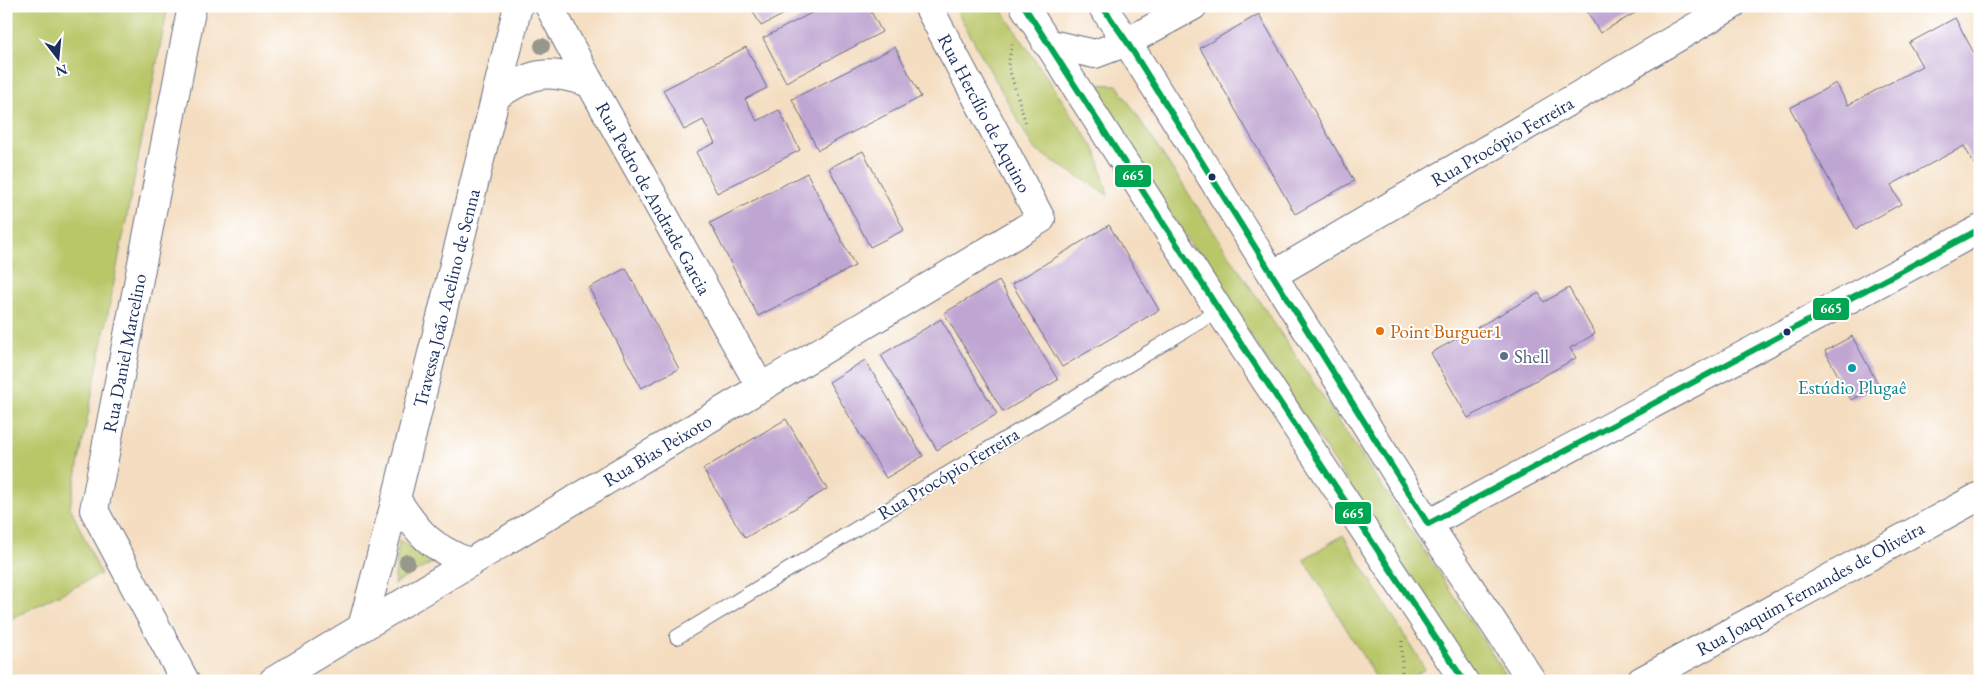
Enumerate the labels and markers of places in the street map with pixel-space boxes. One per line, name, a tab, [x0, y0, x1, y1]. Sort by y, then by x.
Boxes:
unlabelled marker	[1207, 172, 1217, 182]
place label: Point Burguer1	[1390, 319, 1502, 344]
marker: Point Burguer1	[1374, 325, 1386, 337]
unlabelled marker	[1782, 327, 1792, 337]
place label: Shell	[1514, 344, 1550, 369]
marker: Shell	[1498, 350, 1510, 362]
marker: Estúdio Plugaê	[1846, 362, 1858, 374]
place label: Estúdio Plugaê	[1798, 375, 1906, 400]

